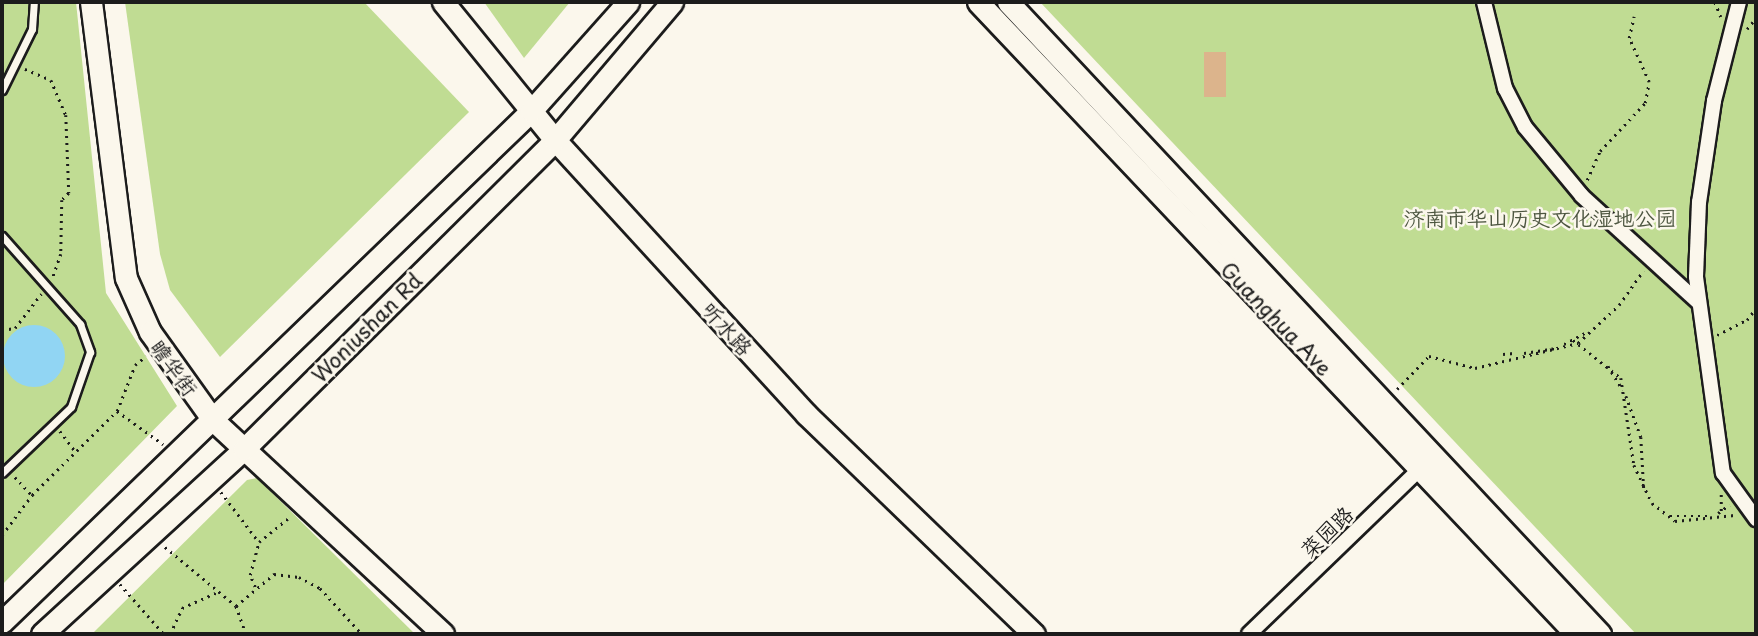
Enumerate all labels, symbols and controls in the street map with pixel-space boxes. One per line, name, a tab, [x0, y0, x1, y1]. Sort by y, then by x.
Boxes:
park label: 济南市华山历史文化湿地公园	[1404, 204, 1676, 230]
street label: Guanghua Ave	[1216, 256, 1338, 380]
street label: Woniushan Rd	[306, 267, 426, 387]
street label: 听水路	[698, 296, 758, 360]
street label: 瞻华街	[146, 334, 204, 400]
street label: 菜园路	[1295, 500, 1357, 562]

